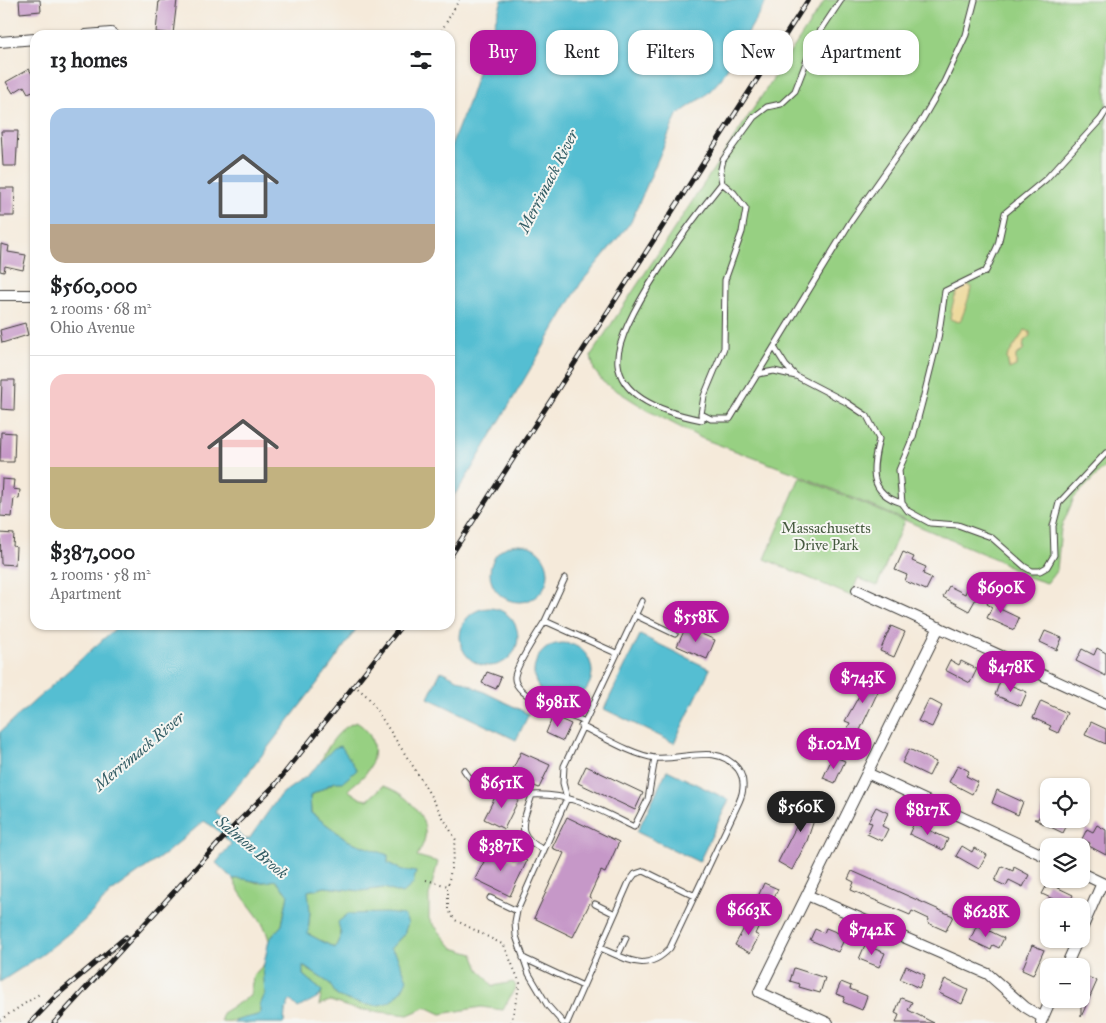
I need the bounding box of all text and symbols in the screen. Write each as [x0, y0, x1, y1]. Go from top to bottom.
chip: Buy [470, 30, 536, 75]
chip: Rent [546, 30, 618, 75]
chip: Filters [628, 30, 713, 75]
chip: New [723, 30, 793, 75]
chip: Apartment [803, 30, 919, 75]
icon: filters [407, 46, 435, 74]
text: 13 homes [50, 47, 127, 73]
water label: Merrimack River [513, 125, 583, 237]
icon: home [198, 141, 288, 231]
text: $560,000 [50, 273, 137, 299]
text: 2 rooms · 68 m² [50, 299, 151, 318]
text: Ohio Avenue [50, 318, 135, 337]
icon: home [198, 406, 288, 496]
park label: Massachusetts Drive Park [781, 519, 871, 554]
text: $387,000 [50, 539, 135, 565]
text: 2 rooms · 58 m² [50, 565, 151, 584]
pin: $690K [966, 572, 1036, 614]
text: $690K [977, 578, 1025, 597]
text: Apartment [50, 584, 122, 603]
pin: $558K [661, 600, 731, 643]
text: $558K [674, 607, 718, 626]
pin: $478K [976, 650, 1046, 693]
text: $478K [988, 657, 1034, 676]
pin: $743K [828, 662, 898, 704]
text: $743K [841, 668, 885, 687]
pin: $981K [523, 686, 593, 728]
text: $981K [536, 692, 580, 711]
water label: Merrimack River [88, 707, 189, 796]
pin: $1.02M [793, 728, 875, 770]
text: $1.02M [808, 734, 860, 753]
pin: $651K [467, 766, 537, 809]
text: $651K [481, 773, 523, 792]
map controls [1040, 778, 1090, 1008]
button: locate [1040, 778, 1090, 828]
pin: $560K [766, 790, 836, 833]
pin: $817K [893, 794, 963, 836]
text: $560K [778, 797, 824, 816]
text: $817K [906, 800, 950, 819]
water label: Salmon Brook [211, 811, 292, 883]
pin: $387K [466, 830, 536, 872]
text: $387K [479, 836, 523, 855]
button: layers [1040, 838, 1090, 888]
pin: $663K [714, 894, 784, 936]
pin: $628K [951, 896, 1021, 938]
button: + [1040, 898, 1090, 948]
text: $663K [727, 900, 771, 919]
text: $628K [963, 902, 1009, 921]
pin: $742K [837, 914, 907, 956]
text: $742K [849, 920, 895, 939]
button: − [1040, 958, 1090, 1008]

